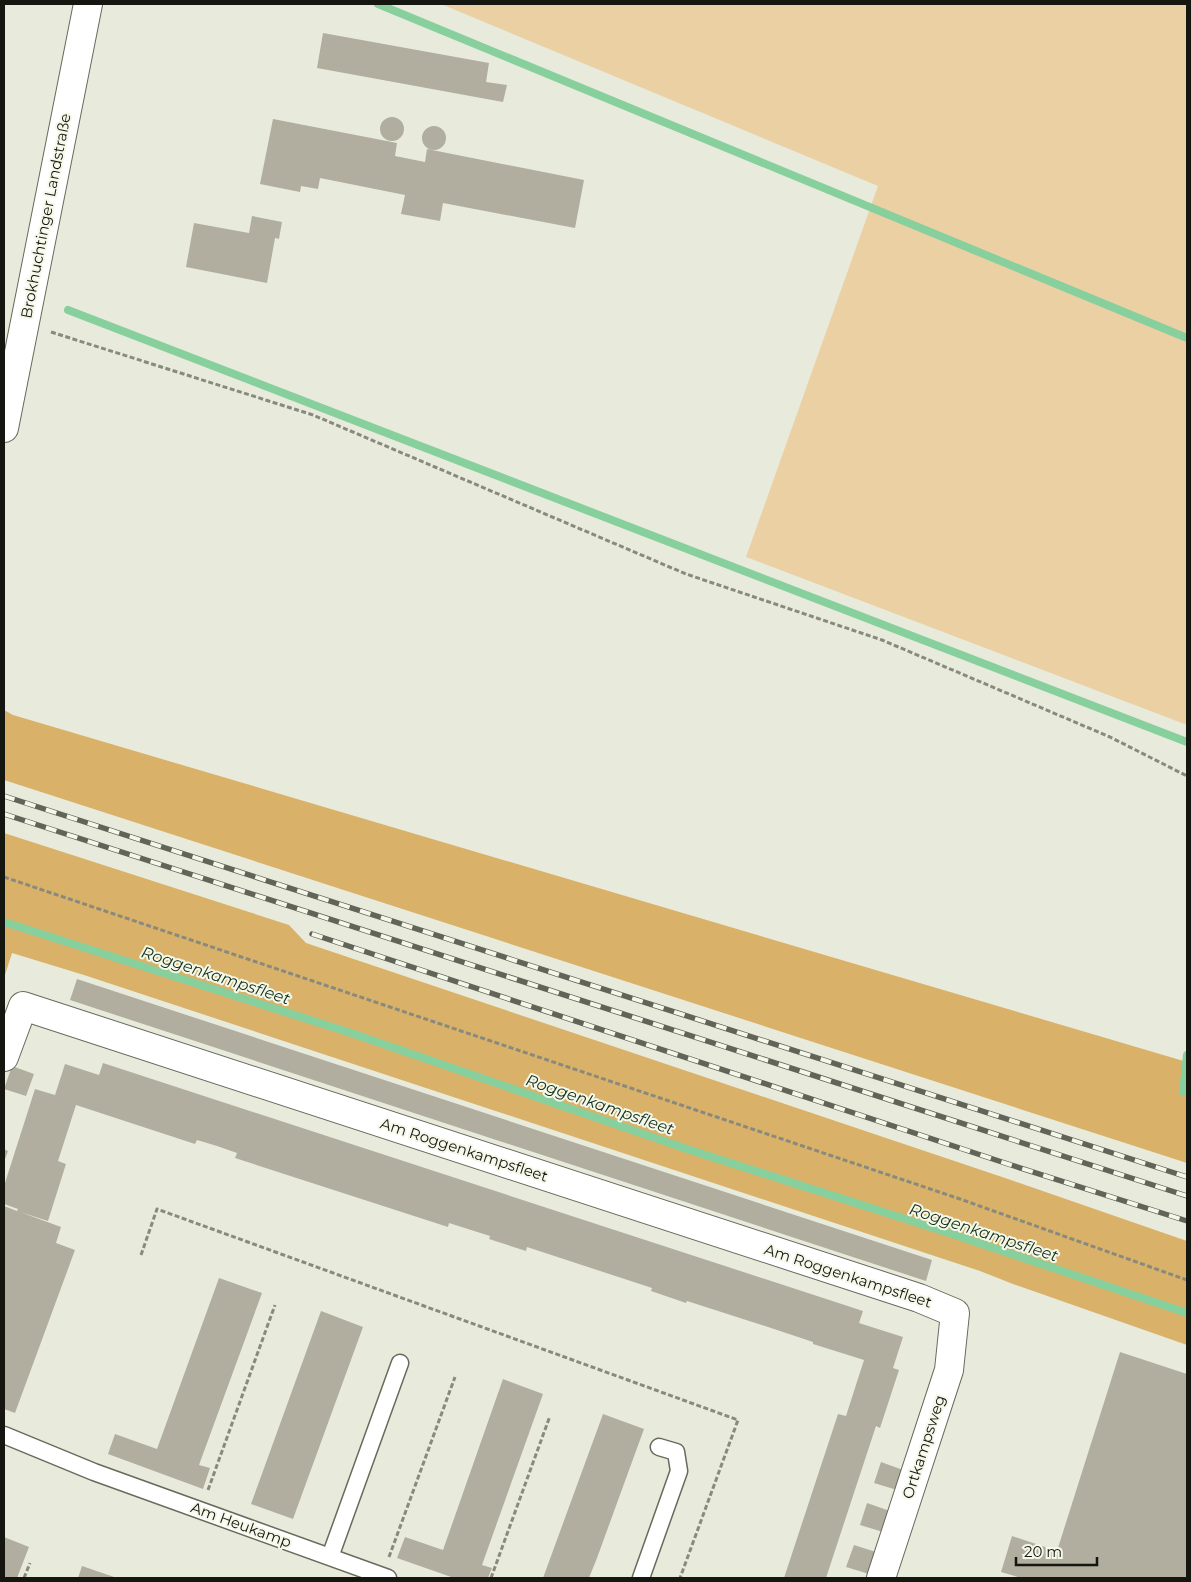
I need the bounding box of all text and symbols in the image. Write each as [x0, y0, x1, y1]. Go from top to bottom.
street label: Brokhuchtinger Landstraße [16, 112, 75, 320]
water label: Roggenkampsfleet [139, 942, 293, 1009]
water label: Roggenkampsfleet [523, 1070, 677, 1139]
street label: Am Roggenkampsfleet [378, 1113, 550, 1186]
water label: Roggenkampsfleet [907, 1199, 1061, 1266]
street label: Am Roggenkampsfleet [762, 1239, 934, 1312]
street label: Ortkampsweg [898, 1392, 949, 1501]
street label: Am Heukamp [188, 1498, 294, 1552]
scale bar [1016, 1534, 1097, 1566]
text: 20 m [1024, 1542, 1062, 1561]

